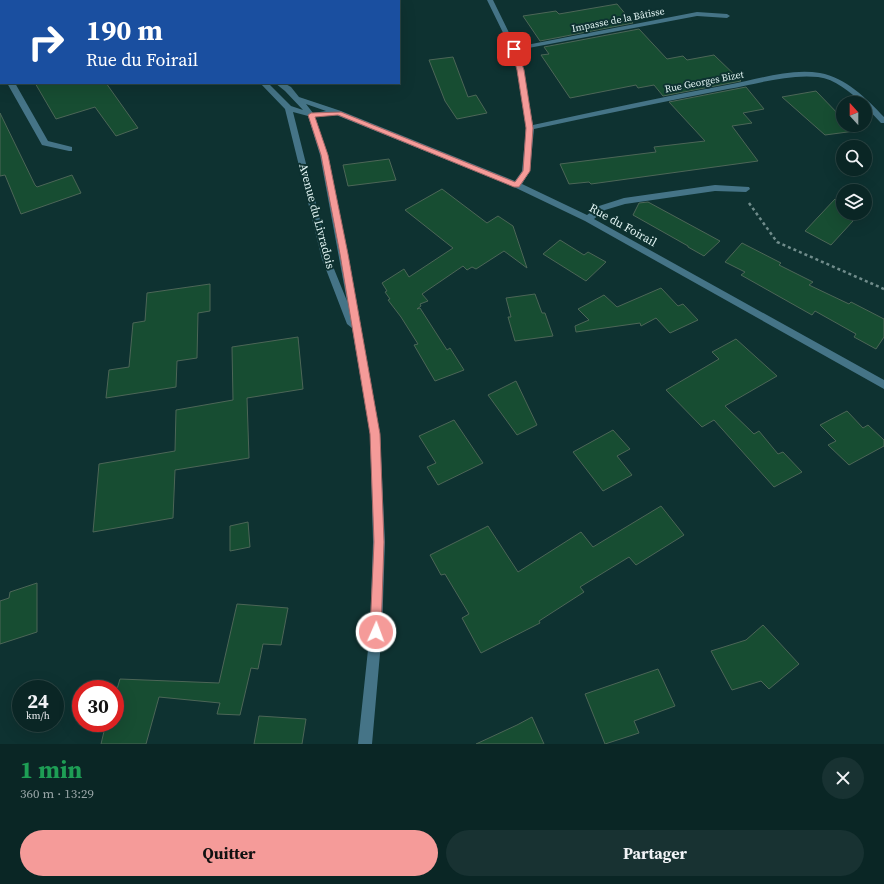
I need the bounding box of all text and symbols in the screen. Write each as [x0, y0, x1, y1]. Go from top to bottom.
street label: Impasse de la Bâtisse [571, 4, 666, 35]
text: 190 m [86, 11, 163, 49]
icon: right [20, 16, 72, 68]
pin [497, 32, 531, 66]
icon: arrive [503, 38, 525, 60]
text: Rue du Foirail [86, 47, 198, 72]
street label: Rue Georges Bizet [664, 67, 745, 96]
north arrow [836, 96, 872, 132]
map controls [836, 96, 872, 220]
button: search [836, 140, 872, 176]
street label: Avenue du Livradois [295, 162, 339, 270]
button: layers [836, 184, 872, 220]
street label: Rue du Foirail [586, 200, 660, 250]
position arrow [355, 611, 397, 653]
speed limit sign: 30 [72, 680, 124, 732]
text: 24 [27, 687, 49, 715]
text: km/h [26, 709, 50, 722]
text: 1 min [20, 753, 82, 786]
button: close [822, 757, 864, 799]
text: 360 m · 13:29 [20, 785, 94, 802]
button: Quitter [20, 830, 438, 876]
button: Partager [446, 830, 864, 876]

